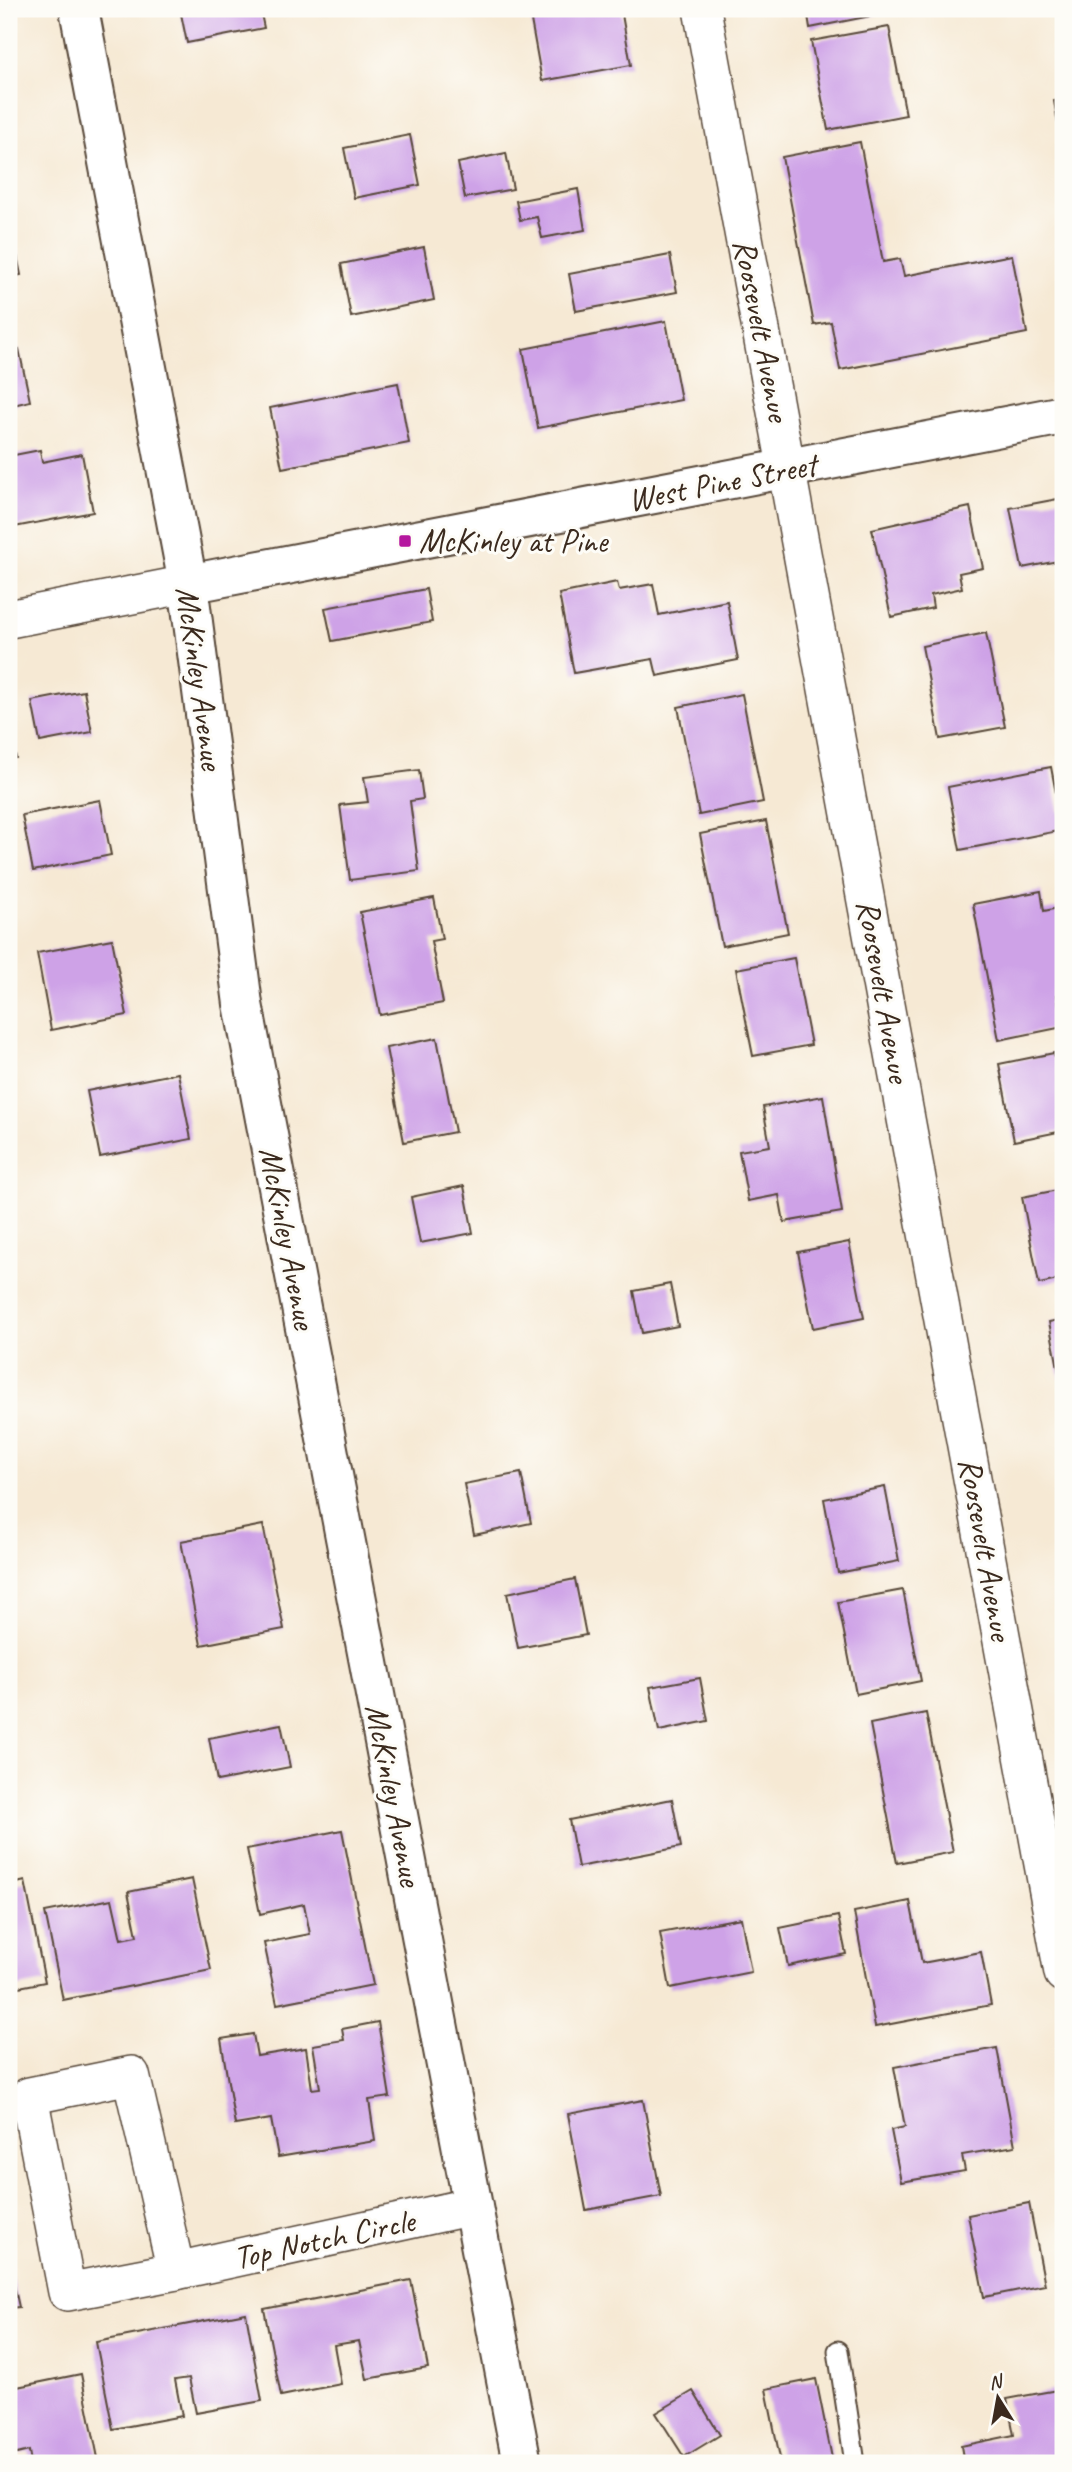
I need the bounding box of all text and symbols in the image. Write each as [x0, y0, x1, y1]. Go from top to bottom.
street label: Roosevelt Avenue [724, 235, 801, 427]
street label: West Pine Street [624, 442, 824, 521]
place label: McKinley at Pine [419, 520, 609, 562]
marker: McKinley at Pine [397, 533, 413, 549]
street label: McKinley Avenue [166, 584, 234, 774]
street label: Roosevelt Avenue [847, 896, 921, 1088]
street label: McKinley Avenue [250, 1144, 327, 1335]
street label: Roosevelt Avenue [949, 1454, 1023, 1646]
street label: McKinley Avenue [356, 1701, 433, 1892]
street label: Top Notch Circle [230, 2199, 420, 2279]
north arrow [964, 2364, 1034, 2434]
text: N [987, 2369, 1006, 2395]

